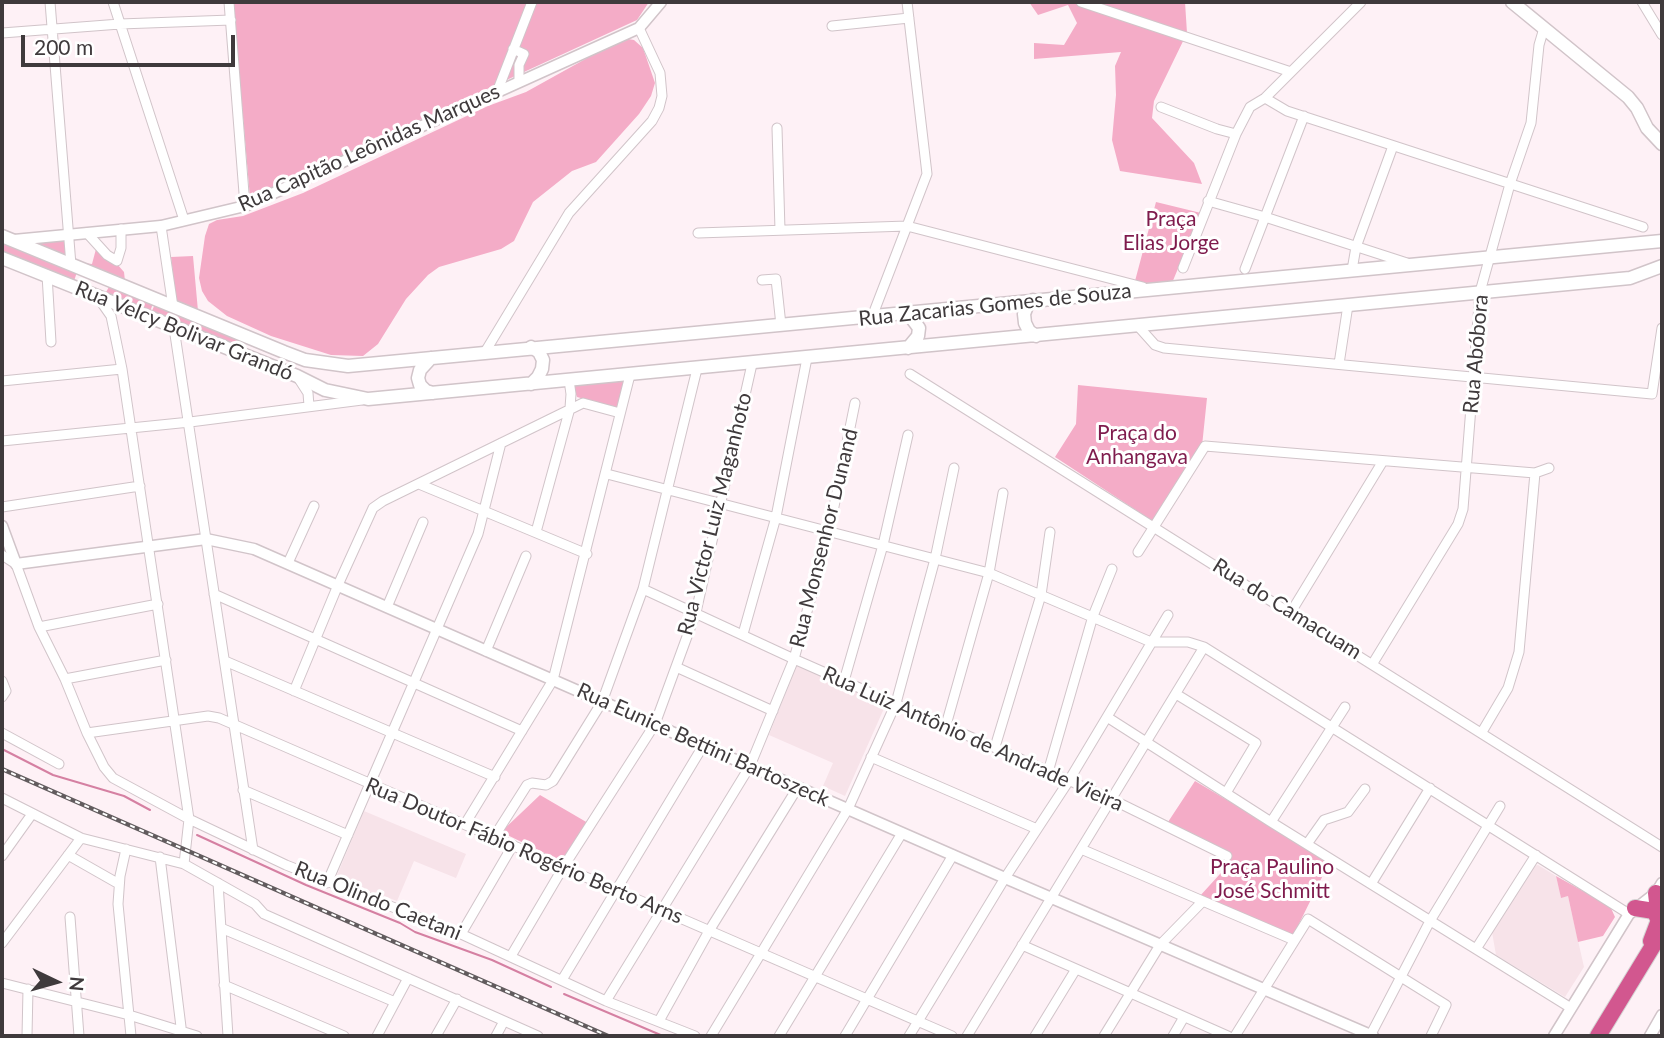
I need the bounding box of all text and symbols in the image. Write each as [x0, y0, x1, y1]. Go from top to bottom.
scale bar [24, 21, 238, 65]
text: 200 m [34, 34, 93, 59]
street label: Rua Capitão Leônidas Marques [234, 79, 504, 217]
park label: Praça Elias Jorge [1123, 206, 1219, 256]
street label: Rua Velcy Bolivar Grandó [71, 276, 297, 386]
street label: Rua Zacarias Gomes de Souza [857, 278, 1133, 332]
street label: Rua Abóbora [1458, 293, 1494, 415]
street label: Rua Victor Luiz Maganhoto [673, 390, 757, 638]
park label: Praça do Anhangava [1086, 420, 1188, 470]
street label: Rua Monsenhor Dunand [785, 426, 863, 650]
street label: Rua do Camacuam [1208, 553, 1366, 665]
street label: Rua Luiz Antônio de Andrade Vieira [819, 661, 1127, 817]
street label: Rua Eunice Bettini Bartoszeck [573, 678, 833, 812]
street label: Rua Doutor Fábio Rogério Berto Arns [361, 772, 687, 930]
park label: Praça Paulino José Schmitt [1210, 854, 1334, 904]
street label: Rua Olindo Caetani [291, 856, 465, 946]
north arrow [21, 947, 91, 1017]
text: N [65, 976, 90, 992]

